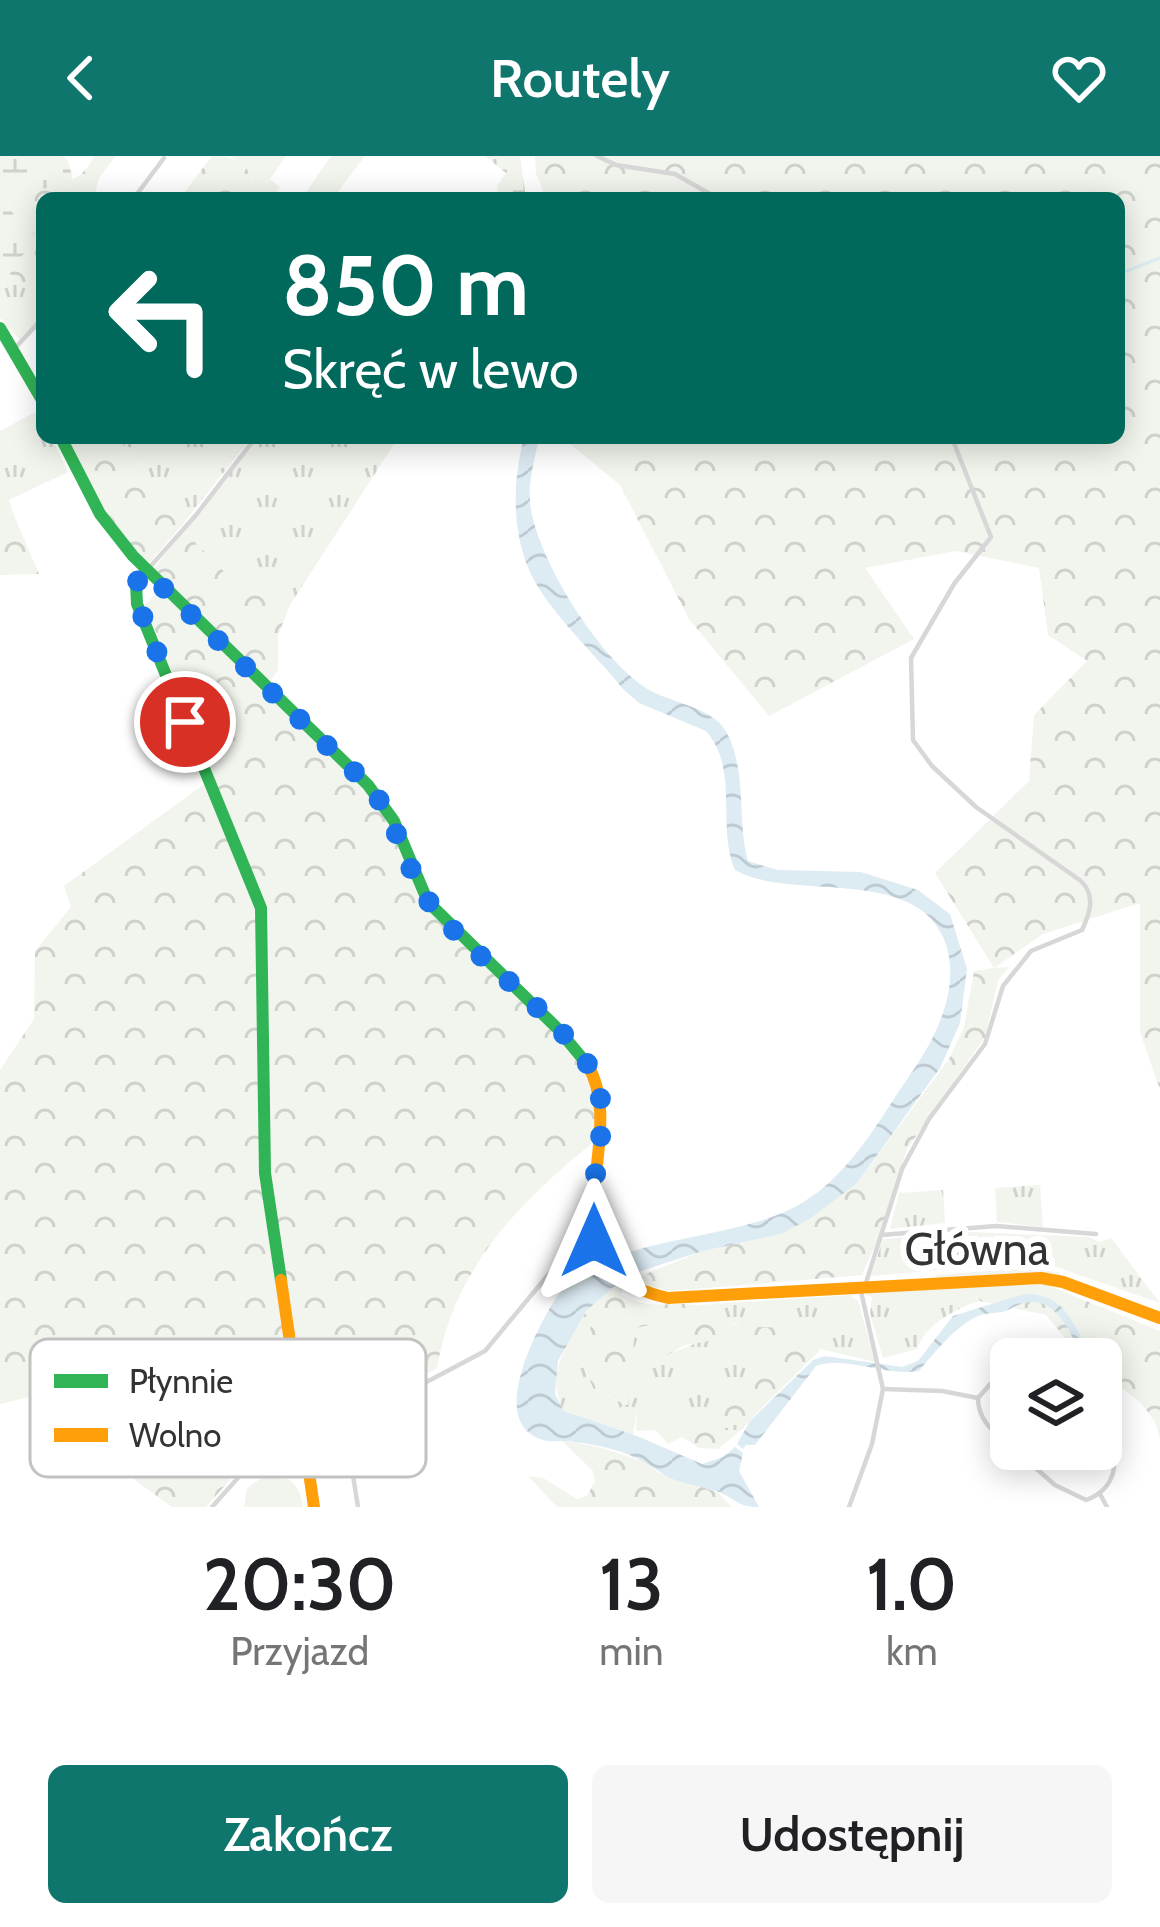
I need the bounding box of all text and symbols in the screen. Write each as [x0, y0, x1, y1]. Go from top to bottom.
icon: back [48, 45, 114, 111]
text: Routely [490, 45, 670, 111]
icon: heart [1046, 45, 1112, 111]
text: 850 m [282, 234, 529, 336]
icon: left [84, 240, 240, 396]
text: Skręć w lewo [282, 336, 579, 402]
pin [134, 671, 236, 773]
icon: arrive [152, 689, 218, 755]
position arrow [531, 1178, 657, 1304]
street label: Główna [905, 1222, 1050, 1276]
map controls [990, 1338, 1122, 1470]
button: layers [990, 1338, 1122, 1470]
legend [30, 1339, 426, 1477]
text: Płynnie [129, 1361, 233, 1401]
text: Wolno [129, 1415, 221, 1455]
text: 20:30 [203, 1541, 396, 1628]
text: 13 [599, 1541, 664, 1628]
text: 1.0 [866, 1541, 957, 1628]
text: Przyjazd [230, 1627, 369, 1675]
text: min [599, 1627, 664, 1675]
text: km [886, 1627, 938, 1675]
button: Zakończ [48, 1765, 568, 1903]
button: Udostępnij [592, 1765, 1112, 1903]

